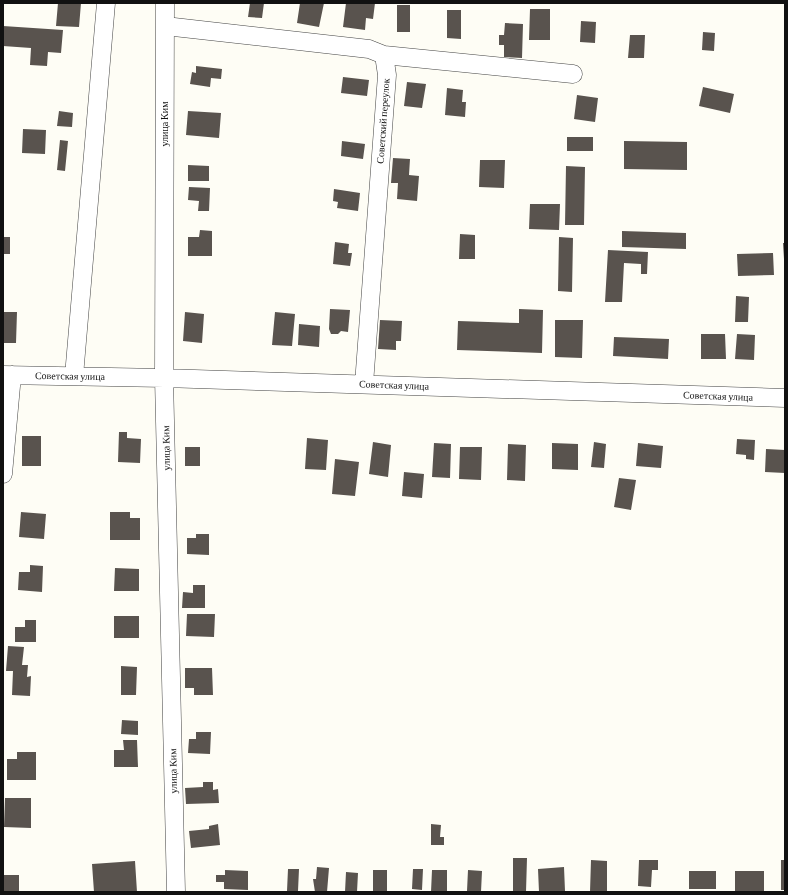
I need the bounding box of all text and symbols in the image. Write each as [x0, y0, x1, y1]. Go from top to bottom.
street label: Советский переулок [375, 78, 391, 164]
street label: улица Ким [159, 101, 170, 146]
street label: Советская улица [35, 370, 106, 382]
street label: Советская улица [359, 378, 430, 392]
street label: Советская улица [683, 389, 754, 403]
street label: улица Ким [160, 425, 172, 471]
street label: улица Ким [167, 748, 179, 794]

